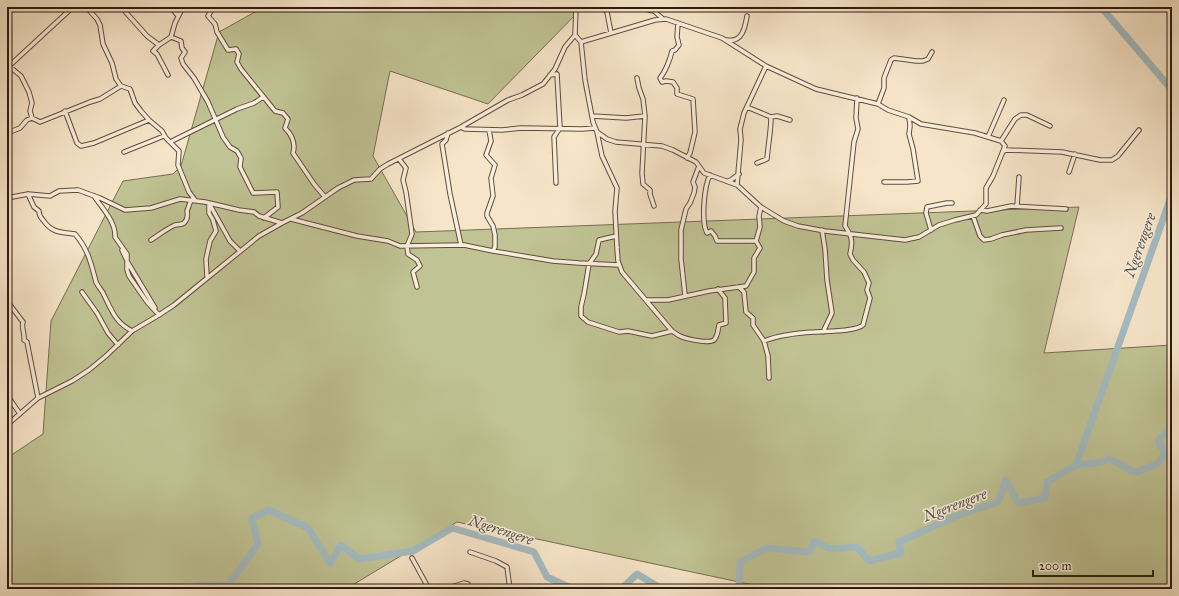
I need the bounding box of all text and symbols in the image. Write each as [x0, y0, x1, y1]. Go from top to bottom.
water label: Ngerengere [1120, 210, 1160, 280]
water label: Ngerengere [920, 484, 990, 526]
water label: Ngerengere [465, 511, 536, 549]
scale bar [1033, 552, 1153, 578]
text: 200 m [1039, 559, 1072, 573]

